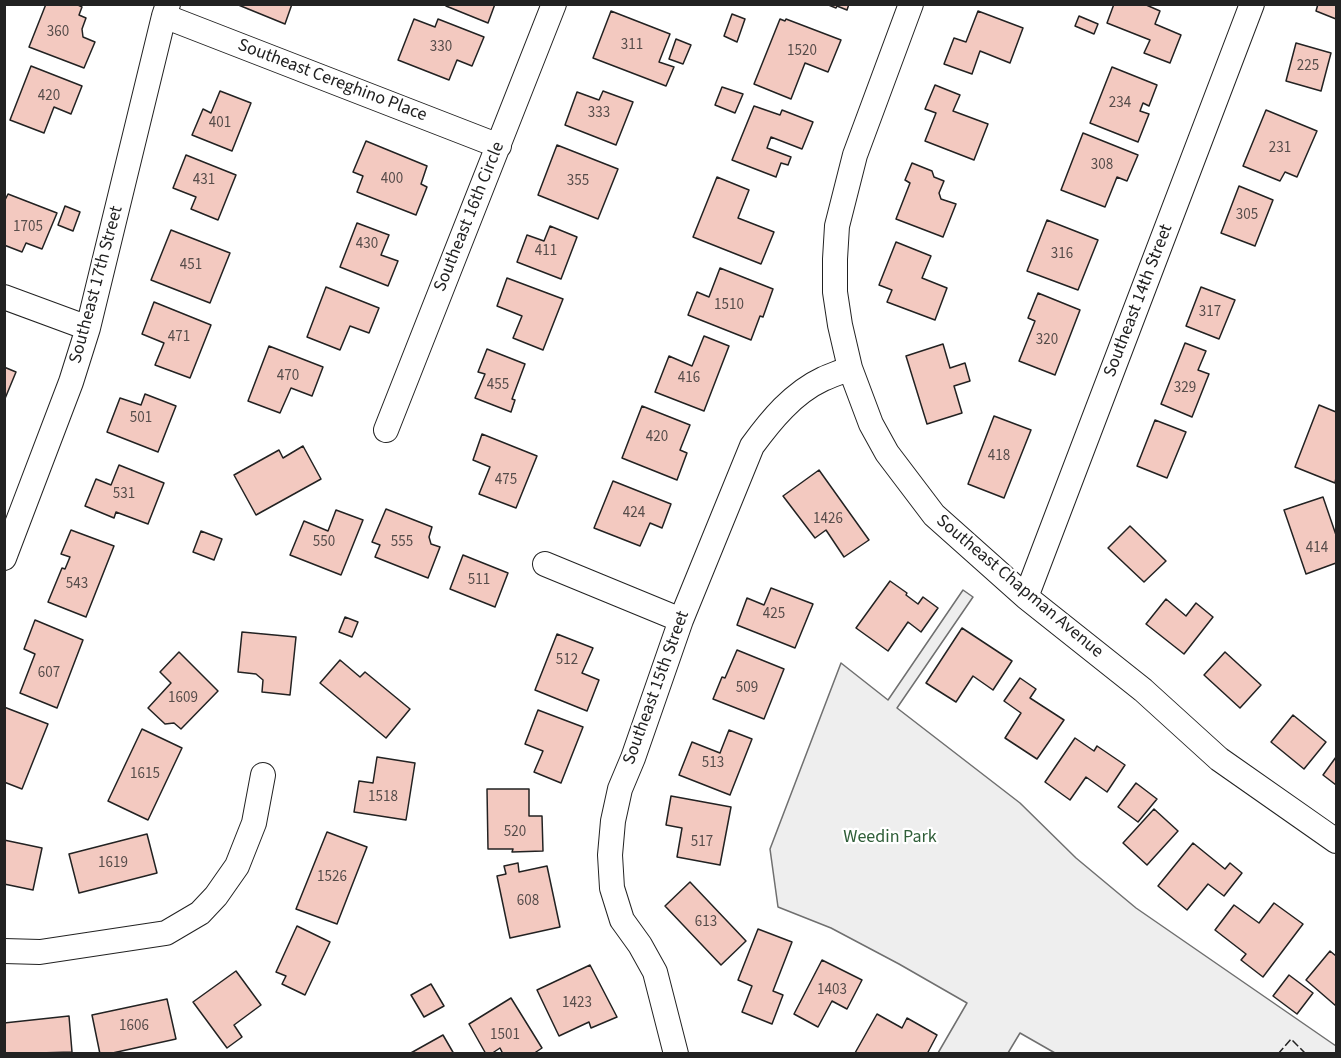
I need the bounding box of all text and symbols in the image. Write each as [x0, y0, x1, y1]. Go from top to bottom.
house number: 360 [47, 24, 69, 42]
street label: Southeast Cereghino Place [234, 35, 430, 127]
house number: 311 [621, 37, 643, 55]
house number: 330 [430, 39, 452, 57]
house number: 1520 [787, 43, 817, 61]
house number: 225 [1297, 58, 1319, 76]
house number: 420 [38, 88, 60, 106]
house number: 234 [1109, 95, 1131, 113]
house number: 333 [588, 105, 610, 123]
house number: 401 [209, 115, 231, 133]
street label: Southeast 16th Circle [430, 139, 510, 295]
house number: 231 [1269, 140, 1291, 158]
house number: 308 [1091, 157, 1113, 175]
house number: 400 [381, 171, 403, 189]
house number: 431 [193, 172, 215, 190]
house number: 355 [567, 173, 589, 191]
street label: Southeast 17th Street [66, 204, 128, 366]
house number: 305 [1236, 207, 1258, 225]
house number: 1705 [13, 219, 43, 237]
street label: Southeast 14th Street [1100, 221, 1178, 381]
house number: 430 [356, 236, 378, 254]
house number: 411 [535, 243, 557, 261]
house number: 316 [1051, 246, 1073, 264]
house number: 451 [180, 257, 202, 275]
house number: 1510 [714, 297, 744, 315]
house number: 317 [1199, 304, 1221, 322]
house number: 471 [168, 329, 190, 347]
house number: 320 [1036, 332, 1058, 350]
house number: 470 [277, 368, 299, 386]
house number: 416 [678, 370, 700, 388]
house number: 455 [487, 377, 509, 395]
house number: 329 [1174, 380, 1196, 398]
house number: 501 [130, 410, 152, 428]
house number: 420 [646, 429, 668, 447]
house number: 418 [988, 448, 1010, 466]
house number: 475 [495, 472, 517, 490]
house number: 531 [113, 486, 135, 504]
house number: 424 [623, 505, 645, 523]
house number: 1426 [813, 511, 843, 529]
street label: Southeast Chapman Avenue [931, 511, 1107, 663]
house number: 550 [313, 534, 335, 552]
house number: 555 [391, 534, 413, 552]
house number: 414 [1306, 540, 1328, 558]
house number: 511 [468, 572, 490, 590]
house number: 543 [66, 576, 88, 594]
house number: 425 [763, 606, 785, 624]
street label: Southeast 15th Street [619, 608, 695, 768]
house number: 512 [556, 652, 578, 670]
house number: 607 [38, 665, 60, 683]
house number: 509 [736, 680, 758, 698]
house number: 1609 [168, 690, 198, 708]
house number: 513 [702, 755, 724, 773]
house number: 1615 [130, 766, 160, 784]
house number: 1518 [368, 789, 398, 807]
house number: 520 [504, 824, 526, 842]
park label: Weedin Park [843, 827, 937, 849]
house number: 517 [691, 834, 713, 852]
house number: 1619 [98, 855, 128, 873]
house number: 1526 [317, 869, 347, 887]
house number: 608 [517, 893, 539, 911]
house number: 613 [695, 914, 717, 932]
house number: 1403 [817, 982, 847, 1000]
house number: 1423 [562, 995, 592, 1013]
house number: 1606 [119, 1018, 149, 1036]
house number: 1501 [490, 1027, 520, 1045]

